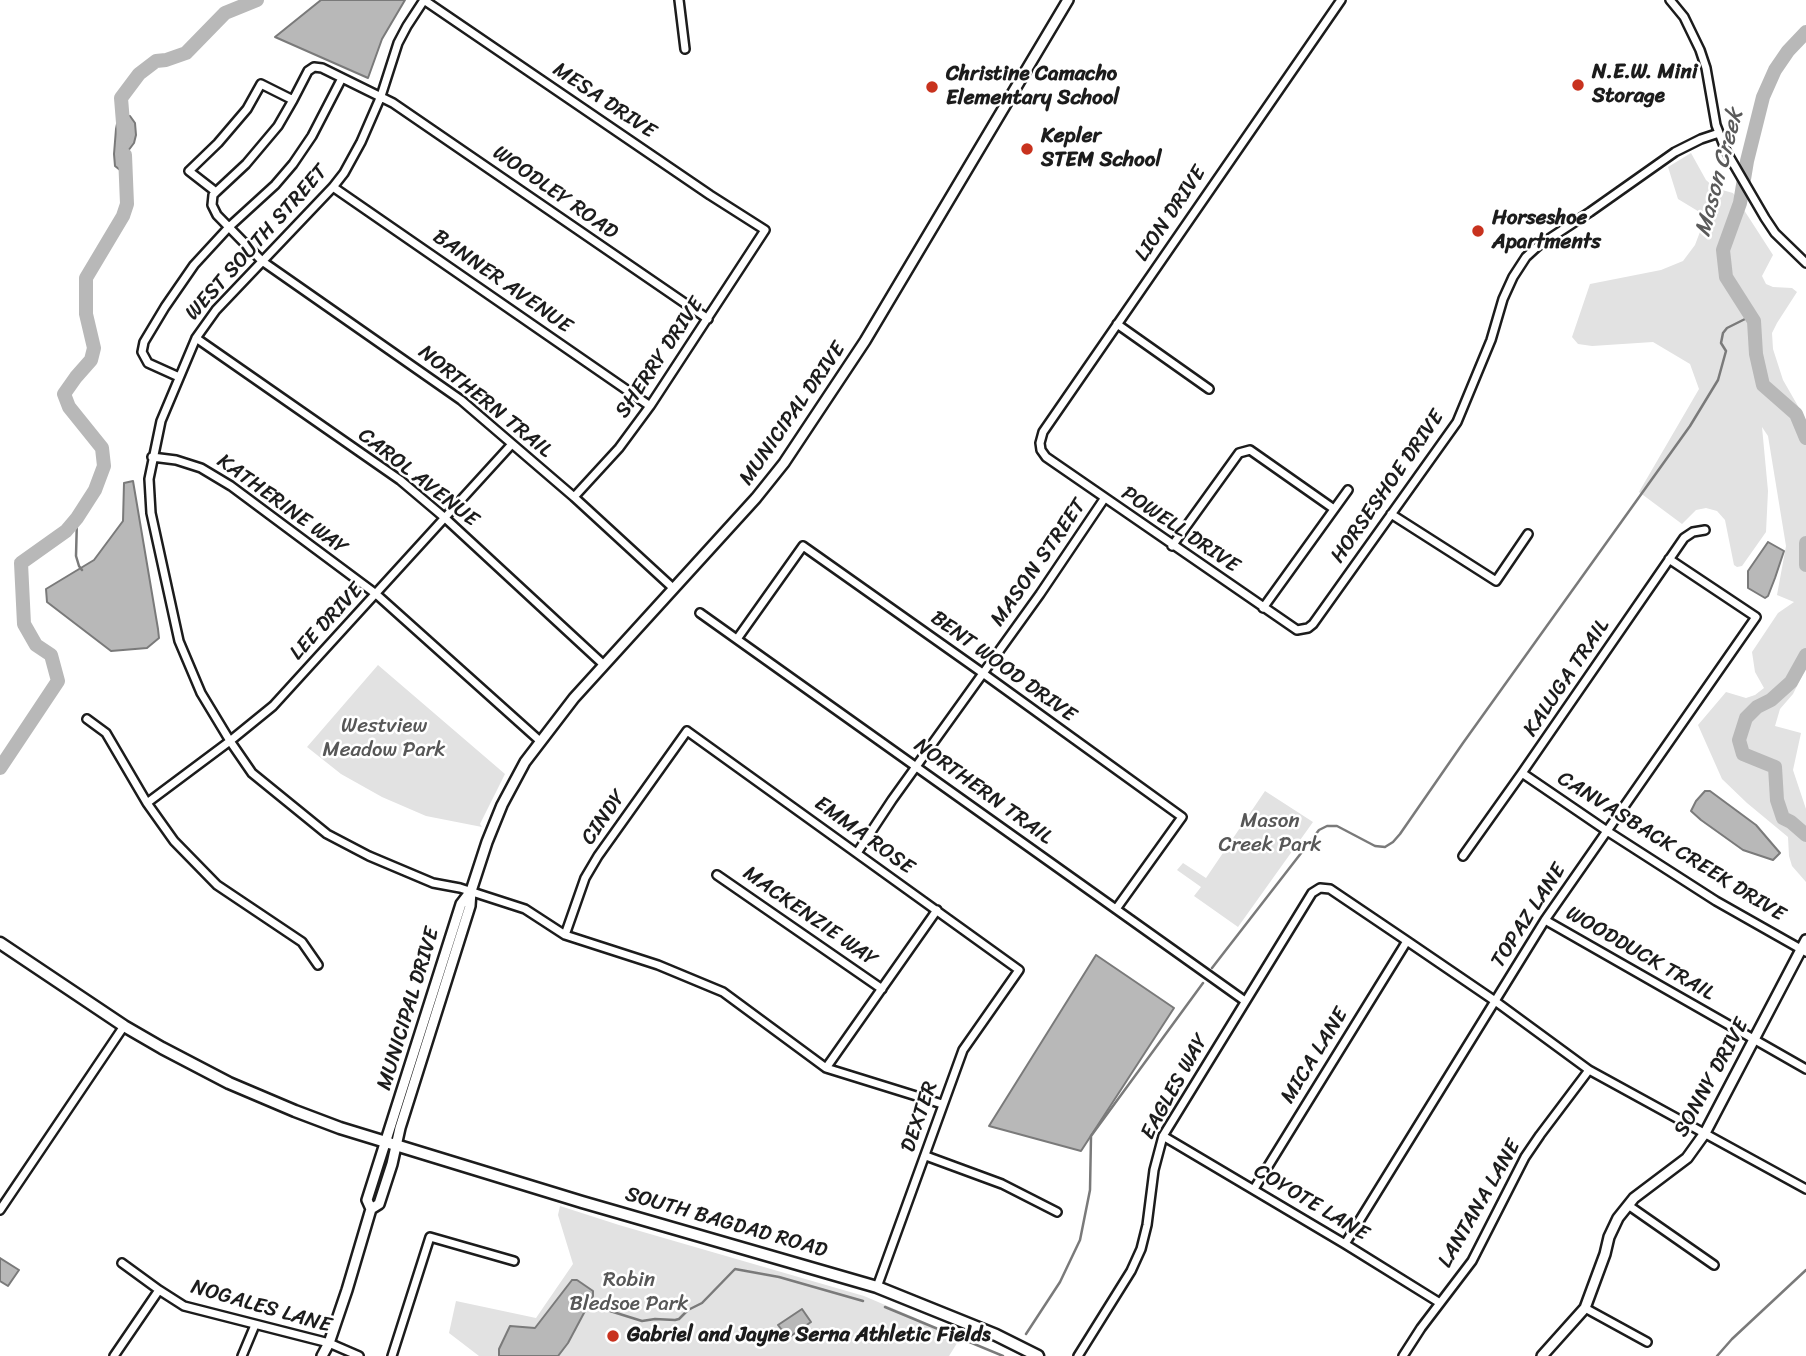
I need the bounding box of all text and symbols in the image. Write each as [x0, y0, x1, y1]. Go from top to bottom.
street label: MESA DRIVE [548, 57, 660, 145]
place label: N.E.W. Mini Storage [1592, 60, 1698, 110]
place label: Christine Camacho Elementary School [946, 62, 1119, 112]
marker: N.E.W. Mini Storage [1570, 77, 1586, 93]
marker: Christine Camacho Elementary School [924, 79, 940, 95]
water label: Mason Creek [1690, 106, 1750, 240]
place label: Kepler STEM School [1041, 124, 1161, 174]
street label: WOODLEY ROAD [488, 141, 622, 245]
marker: Kepler STEM School [1019, 141, 1035, 157]
street label: WEST SOUTH STREET [180, 160, 334, 326]
street label: LION DRIVE [1130, 162, 1212, 266]
place label: Horseshoe Apartments [1492, 206, 1601, 256]
marker: Horseshoe Apartments [1470, 223, 1486, 239]
street label: BANNER AVENUE [428, 225, 576, 339]
street label: SHERRY DRIVE [610, 293, 710, 423]
street label: MUNICIPAL DRIVE [734, 338, 852, 490]
street label: NORTHERN TRAIL [413, 340, 557, 464]
street label: HORSESHOE DRIVE [1326, 406, 1450, 568]
street label: CAROL AVENUE [353, 423, 483, 533]
street label: KATHERINE WAY [212, 449, 352, 561]
street label: POWELL DRIVE [1116, 481, 1244, 579]
street label: MASON STREET [986, 494, 1092, 632]
street label: LEE DRIVE [285, 578, 369, 666]
street label: BENT WOOD DRIVE [925, 606, 1081, 728]
street label: KALUGA TRAIL [1518, 614, 1616, 742]
park label: Westview Meadow Park [323, 714, 445, 764]
street label: NORTHERN TRAIL [909, 733, 1057, 851]
street label: CANVASBACK CREEK DRIVE [1552, 766, 1790, 928]
street label: CINDY [576, 786, 632, 850]
street label: EMMA ROSE [809, 791, 919, 881]
park label: Mason Creek Park [1219, 809, 1321, 859]
street label: TOPAZ LANE [1486, 859, 1572, 973]
street label: MACKENZIE WAY [738, 861, 882, 973]
street label: WOODDUCK TRAIL [1561, 901, 1719, 1007]
street label: MUNICIPAL DRIVE [372, 925, 446, 1093]
street label: MICA LANE [1276, 1004, 1354, 1108]
street label: SONNY DRIVE [1669, 1015, 1755, 1141]
street label: EAGLES WAY [1136, 1030, 1214, 1144]
street label: DEXTER [896, 1078, 944, 1156]
street label: LANTANA LANE [1433, 1136, 1527, 1272]
street label: COYOTE LANE [1249, 1159, 1373, 1247]
street label: SOUTH BAGDAD ROAD [622, 1182, 830, 1264]
park label: Robin Bledsoe Park [569, 1268, 689, 1318]
street label: NOGALES LANE [188, 1275, 334, 1339]
place label: Gabriel and Jayne Serna Athletic Fields [627, 1323, 991, 1349]
marker: Gabriel and Jayne Serna Athletic Fields [605, 1328, 621, 1344]

